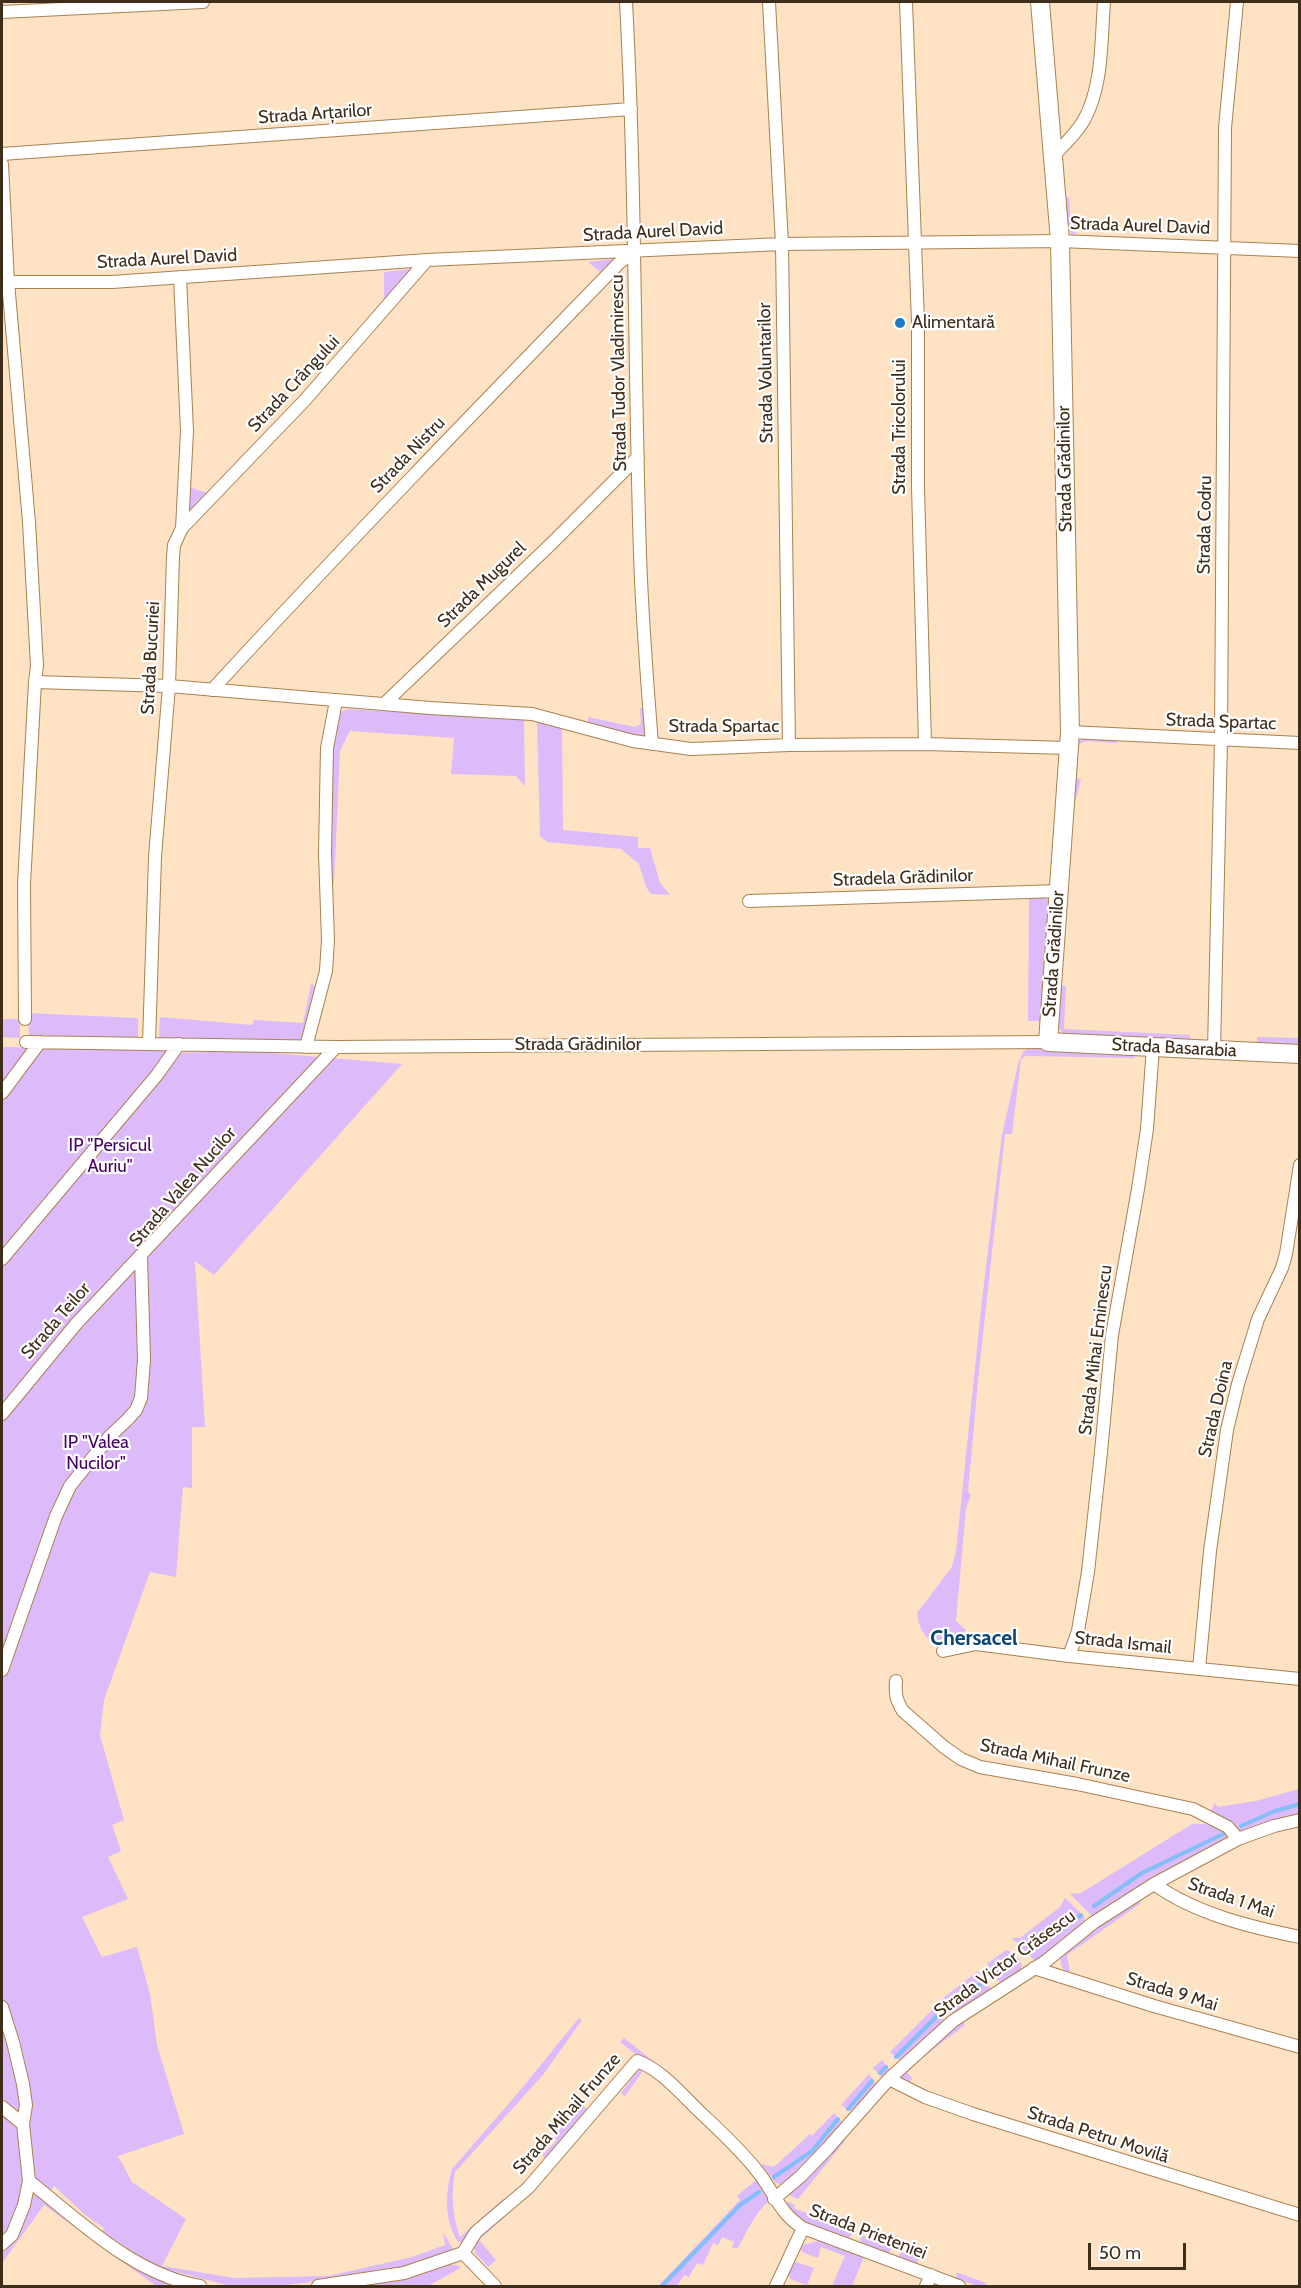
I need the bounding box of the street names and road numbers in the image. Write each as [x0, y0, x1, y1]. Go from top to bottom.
street label: Strada Arțarilor [257, 99, 373, 129]
street label: Strada Aurel David [1069, 213, 1211, 239]
street label: Strada Aurel David [582, 218, 724, 246]
street label: Strada Aurel David [96, 245, 238, 273]
street label: Strada Tudor Vladimirescu [606, 274, 632, 472]
street label: Strada Voluntarilor [754, 303, 778, 443]
street label: Strada Crângului [244, 331, 344, 437]
street label: Strada Tricolorului [889, 359, 911, 495]
street label: Strada Grădinilor [1053, 405, 1077, 533]
street label: Strada Nistru [366, 412, 450, 498]
street label: Strada Codru [1193, 475, 1217, 575]
street label: Strada Mugurel [433, 538, 531, 632]
street label: Strada Bucuriei [137, 601, 165, 715]
street label: Strada Spartac [1165, 709, 1277, 735]
street label: Strada Spartac [669, 716, 779, 738]
street label: Stradela Grădinilor [833, 865, 973, 891]
street label: Strada Grădinilor [1039, 890, 1069, 1018]
street label: Strada Grădinilor [515, 1034, 641, 1056]
street label: Strada Basarabia [1111, 1034, 1237, 1062]
street label: Strada Valea Nucilor [125, 1123, 241, 1251]
street label: Strada Mihai Eminescu [1075, 1264, 1117, 1436]
street label: Strada Teilor [17, 1278, 95, 1364]
street label: Strada Doina [1194, 1359, 1238, 1459]
street label: Strada Ismail [1073, 1627, 1173, 1659]
street label: Strada Mihail Frunze [978, 1735, 1132, 1787]
street label: Strada 1 Mai [1185, 1873, 1277, 1923]
street label: Strada Victor Crăsescu [930, 1905, 1080, 2023]
street label: Strada 9 Mai [1124, 1968, 1220, 2016]
street label: Strada Mihail Frunze [509, 2049, 625, 2179]
street label: Strada Petru Movilă [1025, 2102, 1171, 2168]
street label: Strada Prieteniei [806, 2200, 930, 2264]

